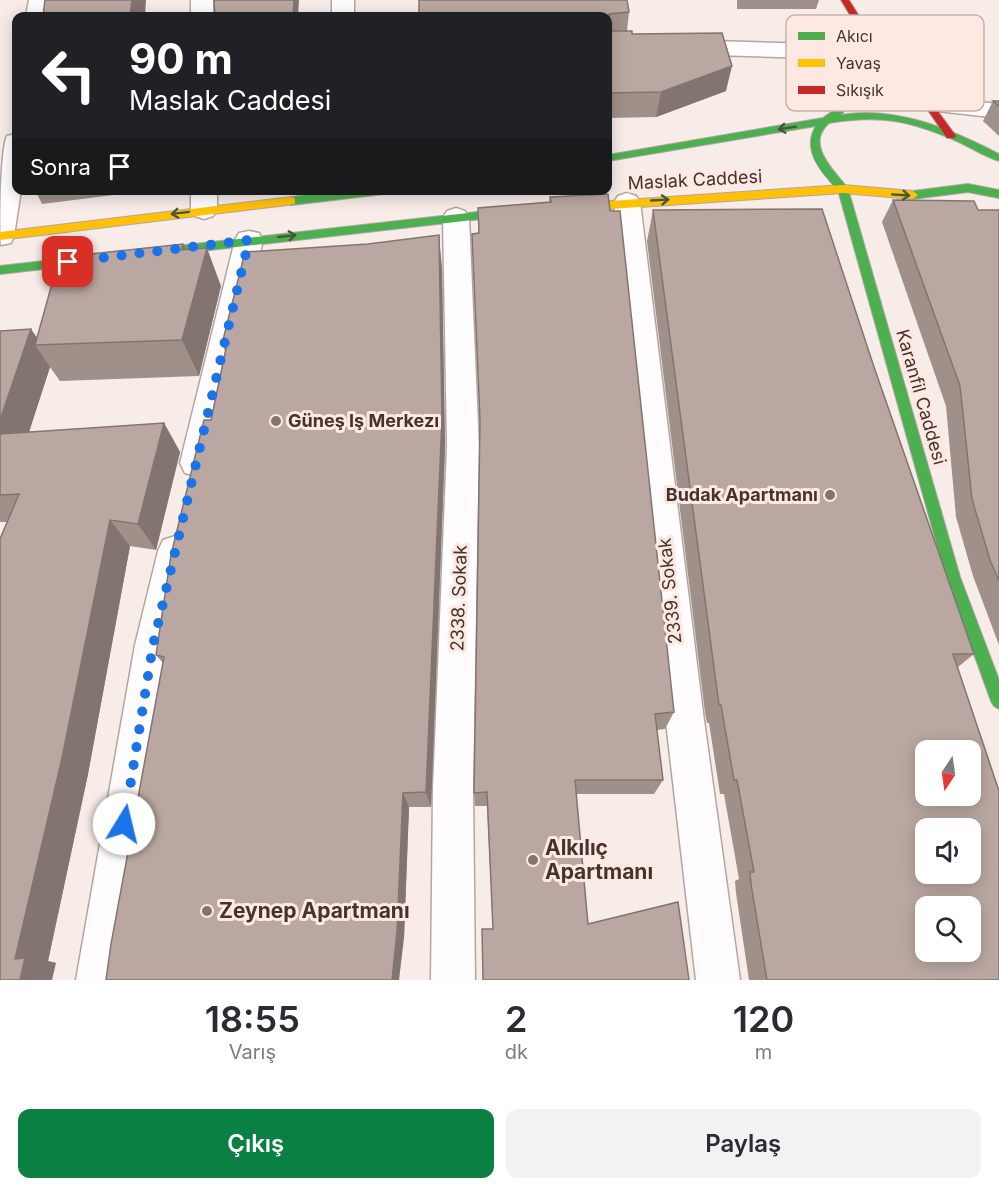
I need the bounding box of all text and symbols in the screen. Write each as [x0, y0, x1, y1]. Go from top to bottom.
legend [786, 15, 984, 111]
text: Akıcı [836, 26, 873, 46]
text: 90 m [129, 33, 233, 84]
icon: left [30, 36, 108, 114]
text: Yavaş [836, 53, 881, 73]
text: Sıkışık [836, 80, 884, 100]
text: Maslak Caddesi [129, 84, 331, 117]
one-way arrow [778, 123, 798, 134]
icon: arrive [103, 150, 136, 183]
text: Sonra [30, 154, 91, 180]
street label: Maslak Caddesi [627, 165, 763, 194]
one-way arrow [890, 190, 910, 201]
one-way arrow [650, 194, 670, 205]
one-way arrow [171, 208, 190, 219]
one-way arrow [277, 230, 297, 241]
pin [42, 236, 93, 287]
icon: arrive [51, 245, 84, 278]
street label: Karanfil Caddesi [892, 327, 951, 467]
place label: Güneş Iş Merkezı [288, 410, 439, 431]
marker: Güneş Iş Merkezı [269, 414, 283, 428]
place label: Budak Apartmanı [666, 484, 818, 505]
marker: Budak Apartmanı [823, 488, 837, 502]
street label: 2339. Sokak [653, 537, 686, 645]
street label: 2338. Sokak [446, 544, 471, 652]
north arrow [915, 740, 981, 806]
map controls [915, 740, 981, 962]
position arrow [92, 792, 156, 856]
button: sound [915, 818, 981, 884]
place label: Alkılıç Apartmanı [545, 835, 653, 884]
marker: Alkılıç Apartmanı [526, 853, 540, 867]
button: search [915, 896, 981, 962]
place label: Zeynep Apartmanı [219, 898, 410, 923]
marker: Zeynep Apartmanı [200, 904, 214, 918]
text: 18:55 [205, 997, 300, 1041]
text: 2 [505, 997, 528, 1041]
text: 120 [733, 997, 794, 1041]
text: Varış [229, 1040, 276, 1064]
text: dk [505, 1040, 528, 1064]
text: m [755, 1040, 772, 1064]
button: Çıkış [18, 1109, 494, 1178]
button: Paylaş [506, 1109, 981, 1178]

